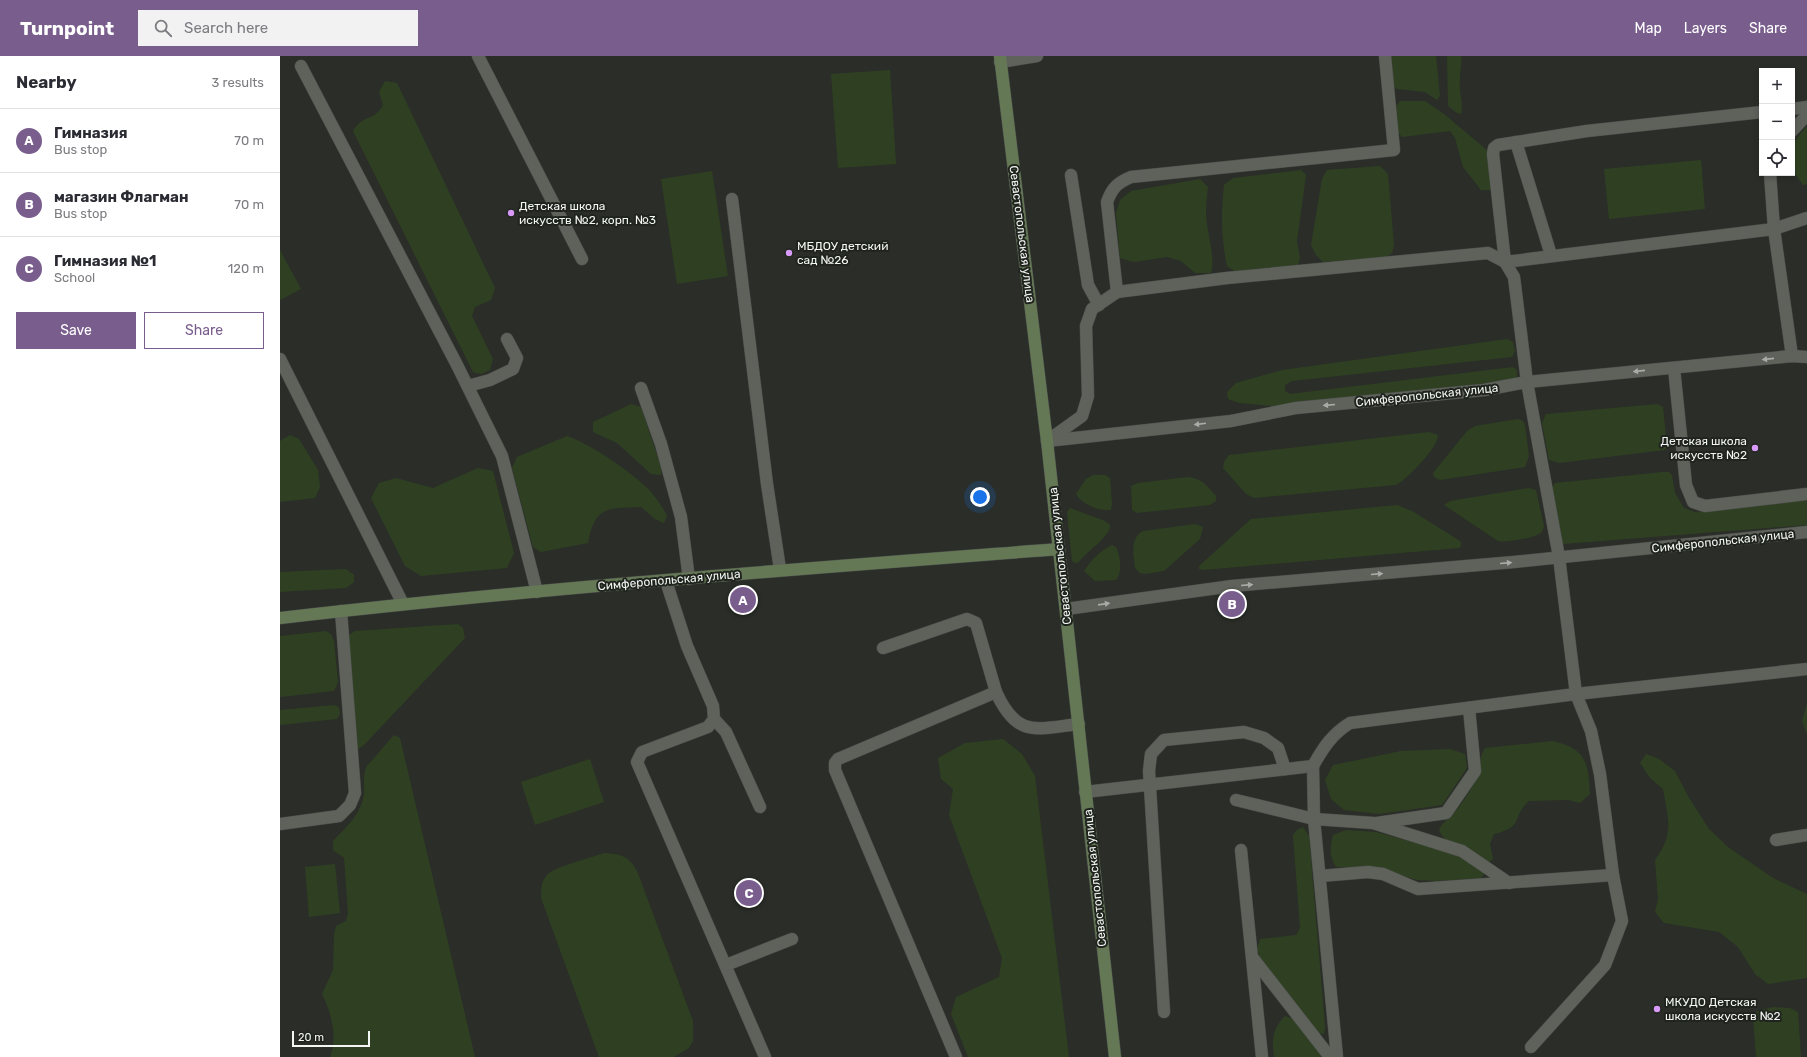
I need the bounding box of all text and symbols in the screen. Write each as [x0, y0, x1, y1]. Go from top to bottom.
search box [138, 10, 418, 46]
text: Turnpoint [20, 17, 114, 40]
icon: search [152, 17, 174, 39]
text: Search here [184, 19, 268, 37]
text: Map [1635, 20, 1662, 37]
text: Layers [1684, 20, 1727, 37]
text: Share [1749, 20, 1787, 37]
map controls [1759, 68, 1795, 176]
button: + [1759, 68, 1795, 104]
text: Nearby [16, 72, 77, 92]
text: 3 results [212, 75, 264, 90]
button: − [1759, 104, 1795, 140]
text: Гимназия [54, 124, 128, 142]
text: A [24, 133, 34, 148]
text: 70 m [234, 133, 264, 148]
button: locate [1759, 140, 1795, 176]
text: Bus stop [54, 142, 107, 157]
street label: Севастопольская улица [1007, 165, 1037, 303]
text: магазин Флагман [54, 188, 188, 206]
text: B [24, 197, 34, 212]
text: 70 m [234, 197, 264, 212]
place label: Детская школа искусств №2, корп. №3 [519, 199, 656, 227]
text: Bus stop [54, 206, 107, 221]
marker: Детская школа искусств №2, корп. №3 [506, 208, 516, 218]
place label: МБДОУ детский сад №26 [797, 239, 888, 267]
marker: МБДОУ детский сад №26 [784, 248, 794, 258]
text: Гимназия №1 [54, 252, 157, 270]
text: C [24, 261, 34, 276]
text: 120 m [228, 261, 264, 276]
text: School [54, 270, 95, 285]
button: Save [16, 312, 136, 349]
button: Share [144, 312, 264, 349]
one-way arrow [1762, 355, 1774, 362]
one-way arrow [1633, 368, 1645, 375]
street label: Симферопольская улица [1355, 381, 1499, 409]
one-way arrow [1323, 402, 1335, 408]
one-way arrow [1194, 421, 1206, 428]
place label: Детская школа искусств №2 [1661, 434, 1747, 462]
marker: Детская школа искусств №2 [1750, 443, 1760, 453]
your location [970, 487, 990, 507]
street label: Севастопольская улица [1046, 487, 1074, 625]
street label: Симферопольская улица [1651, 527, 1795, 555]
one-way arrow [1500, 560, 1512, 566]
street label: Симферопольская улица [597, 567, 741, 593]
one-way arrow [1371, 571, 1383, 578]
one-way arrow [1241, 582, 1253, 589]
pin: A [730, 585, 756, 615]
pin: B [1219, 589, 1245, 619]
one-way arrow [1098, 601, 1110, 607]
street label: Севастопольская улица [1081, 809, 1109, 947]
pin: C [736, 878, 762, 908]
place label: МКУДО Детская школа искусств №2 [1665, 995, 1781, 1023]
marker: МКУДО Детская школа искусств №2 [1652, 1004, 1662, 1014]
scale bar [292, 1029, 370, 1048]
text: 20 m [298, 1031, 324, 1044]

